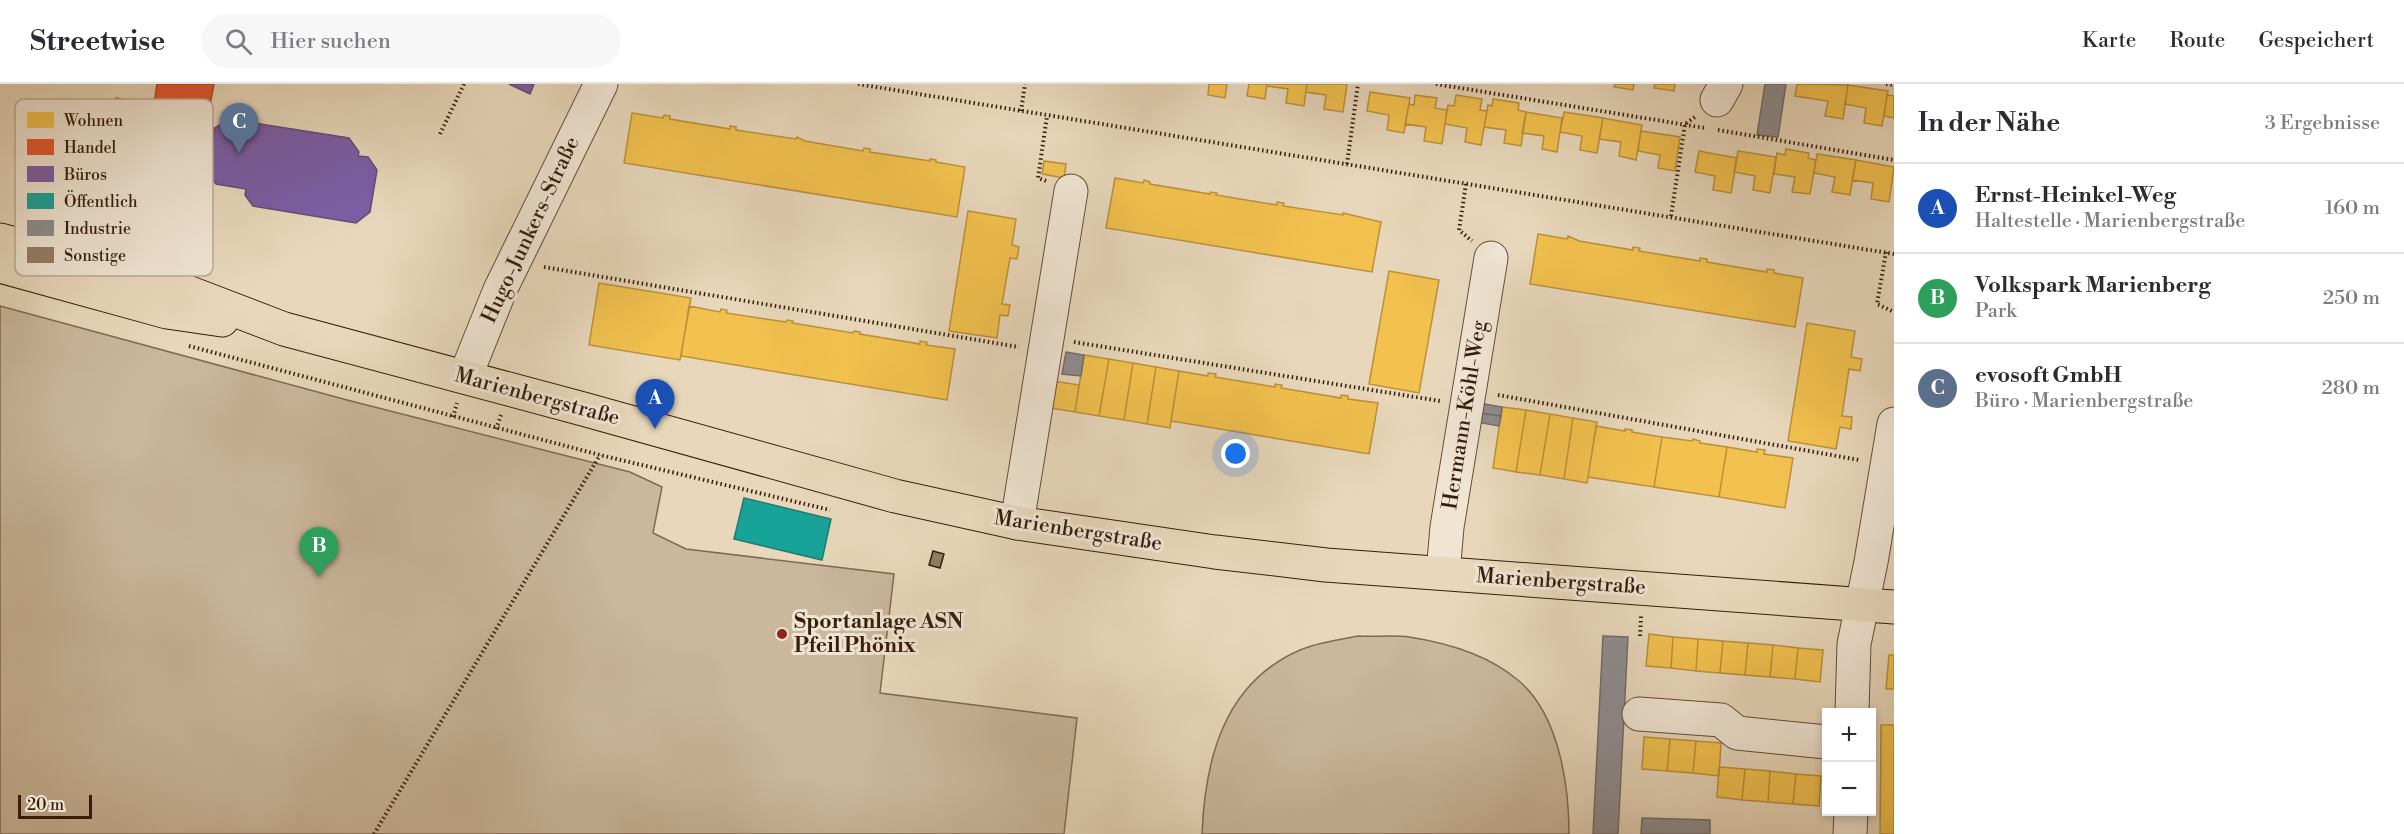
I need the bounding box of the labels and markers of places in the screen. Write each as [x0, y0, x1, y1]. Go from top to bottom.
pin: C [220, 104, 258, 153]
pin: A [636, 380, 674, 429]
pin: B [300, 528, 338, 577]
place label: Sportanlage ASN Pfeil Phönix [794, 609, 964, 659]
marker: Sportanlage ASN Pfeil Phönix [775, 627, 789, 641]

